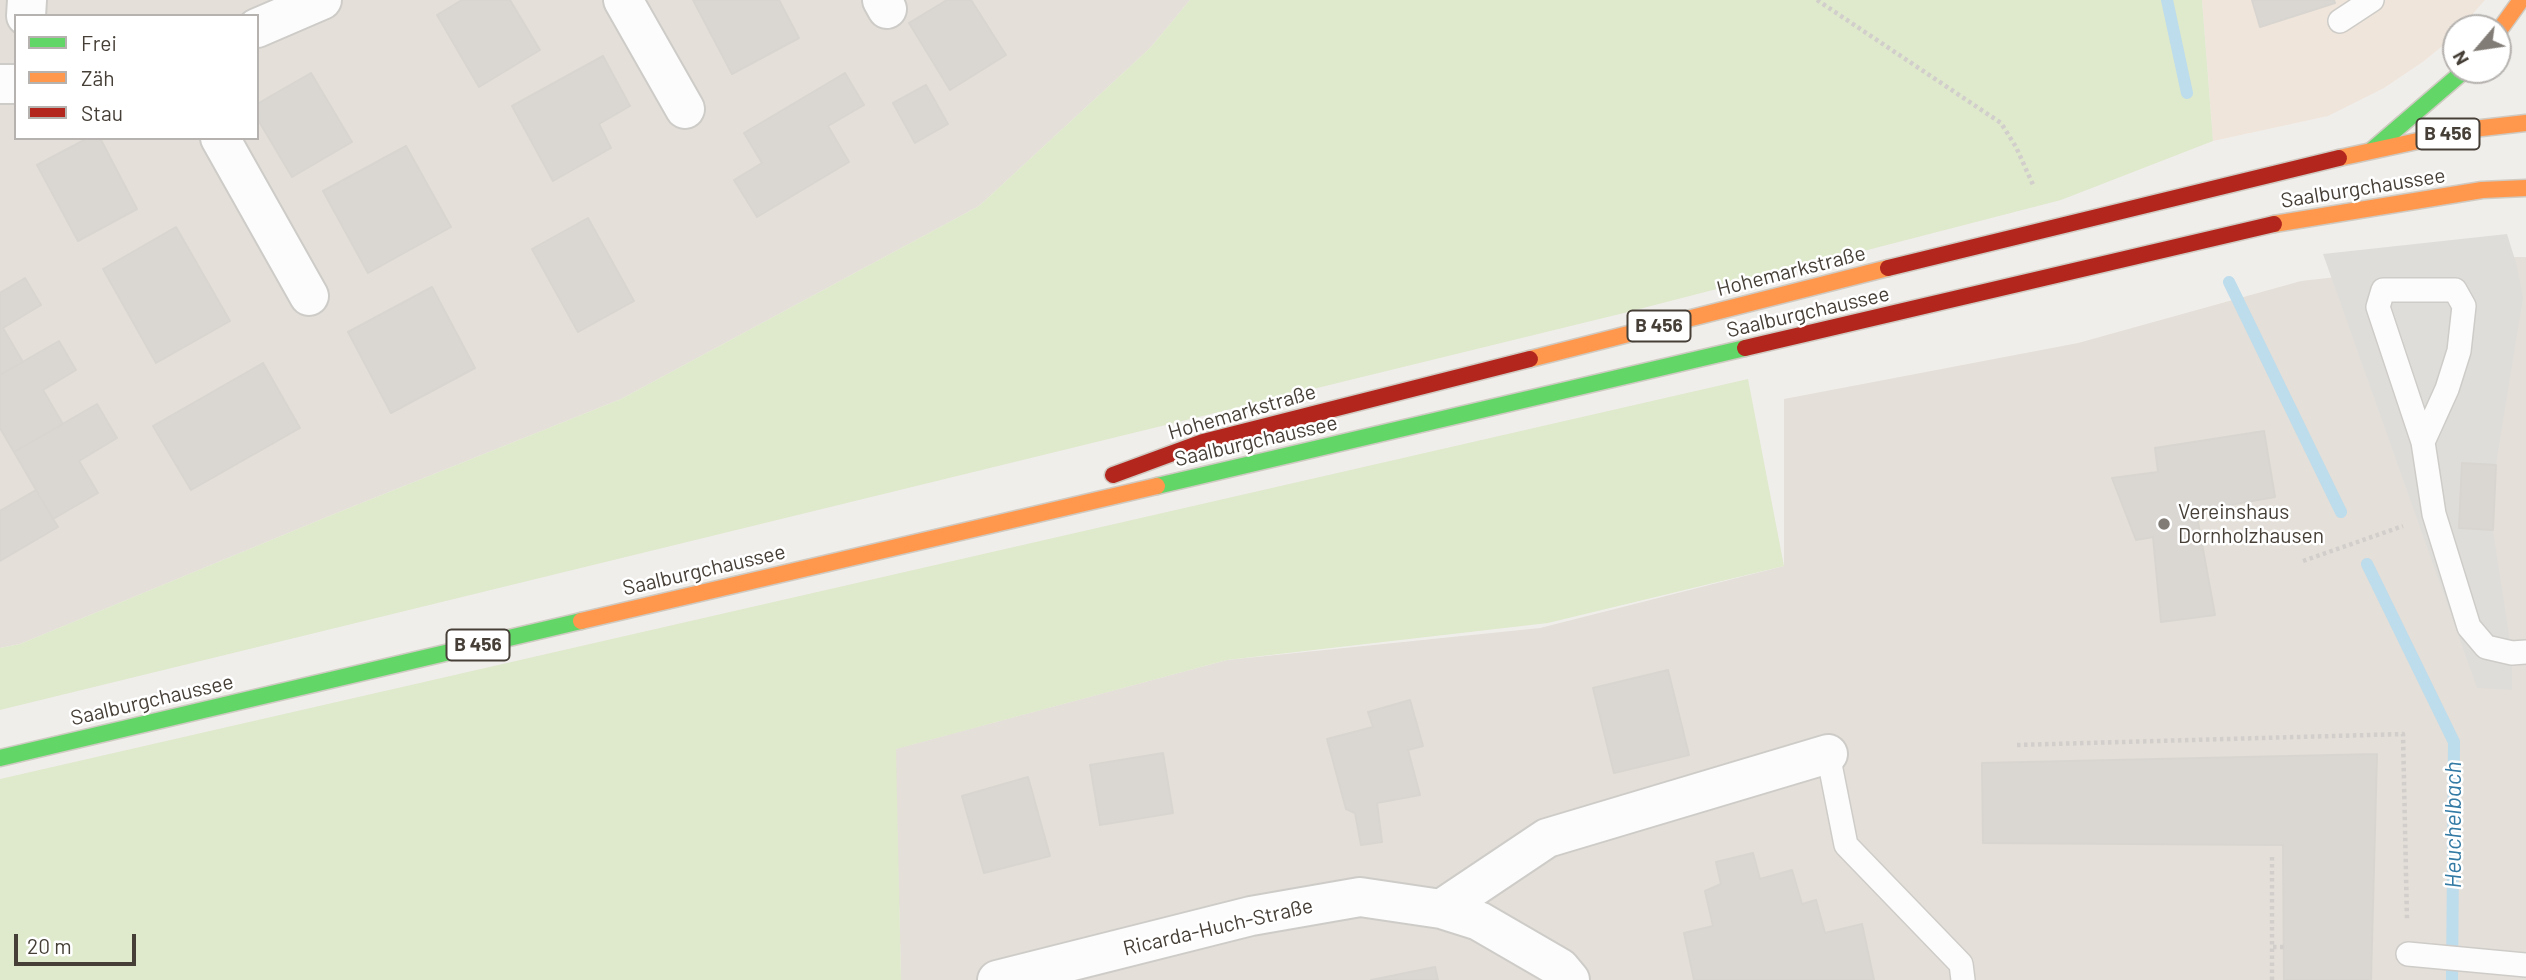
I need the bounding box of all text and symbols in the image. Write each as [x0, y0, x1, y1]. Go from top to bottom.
legend [14, 14, 259, 140]
north arrow [2442, 14, 2512, 84]
text: Frei [81, 30, 117, 55]
text: N [2447, 47, 2473, 70]
text: Zäh [81, 65, 115, 90]
text: Stau [81, 100, 123, 125]
road number: B 456 [2416, 118, 2480, 150]
street label: Saalburgchaussee [2279, 163, 2447, 213]
street label: Hohemarkstraße [1714, 240, 1868, 302]
street label: Saalburgchaussee [1724, 281, 1892, 343]
road number: B 456 [1628, 310, 1690, 342]
street label: Hohemarkstraße [1165, 379, 1319, 445]
street label: Saalburgchaussee [1172, 410, 1340, 472]
place label: Vereinshaus Dornholzhausen [2178, 499, 2324, 549]
marker: Vereinshaus Dornholzhausen [2156, 516, 2172, 532]
street label: Saalburgchaussee [620, 539, 788, 601]
road number: B 456 [447, 630, 510, 660]
street label: Saalburgchaussee [68, 669, 236, 731]
water label: Heuchelbach [2439, 762, 2467, 888]
street label: Ricarda-Huch-Straße [1120, 893, 1316, 961]
scale bar [18, 920, 140, 964]
text: 20 m [27, 933, 72, 958]

